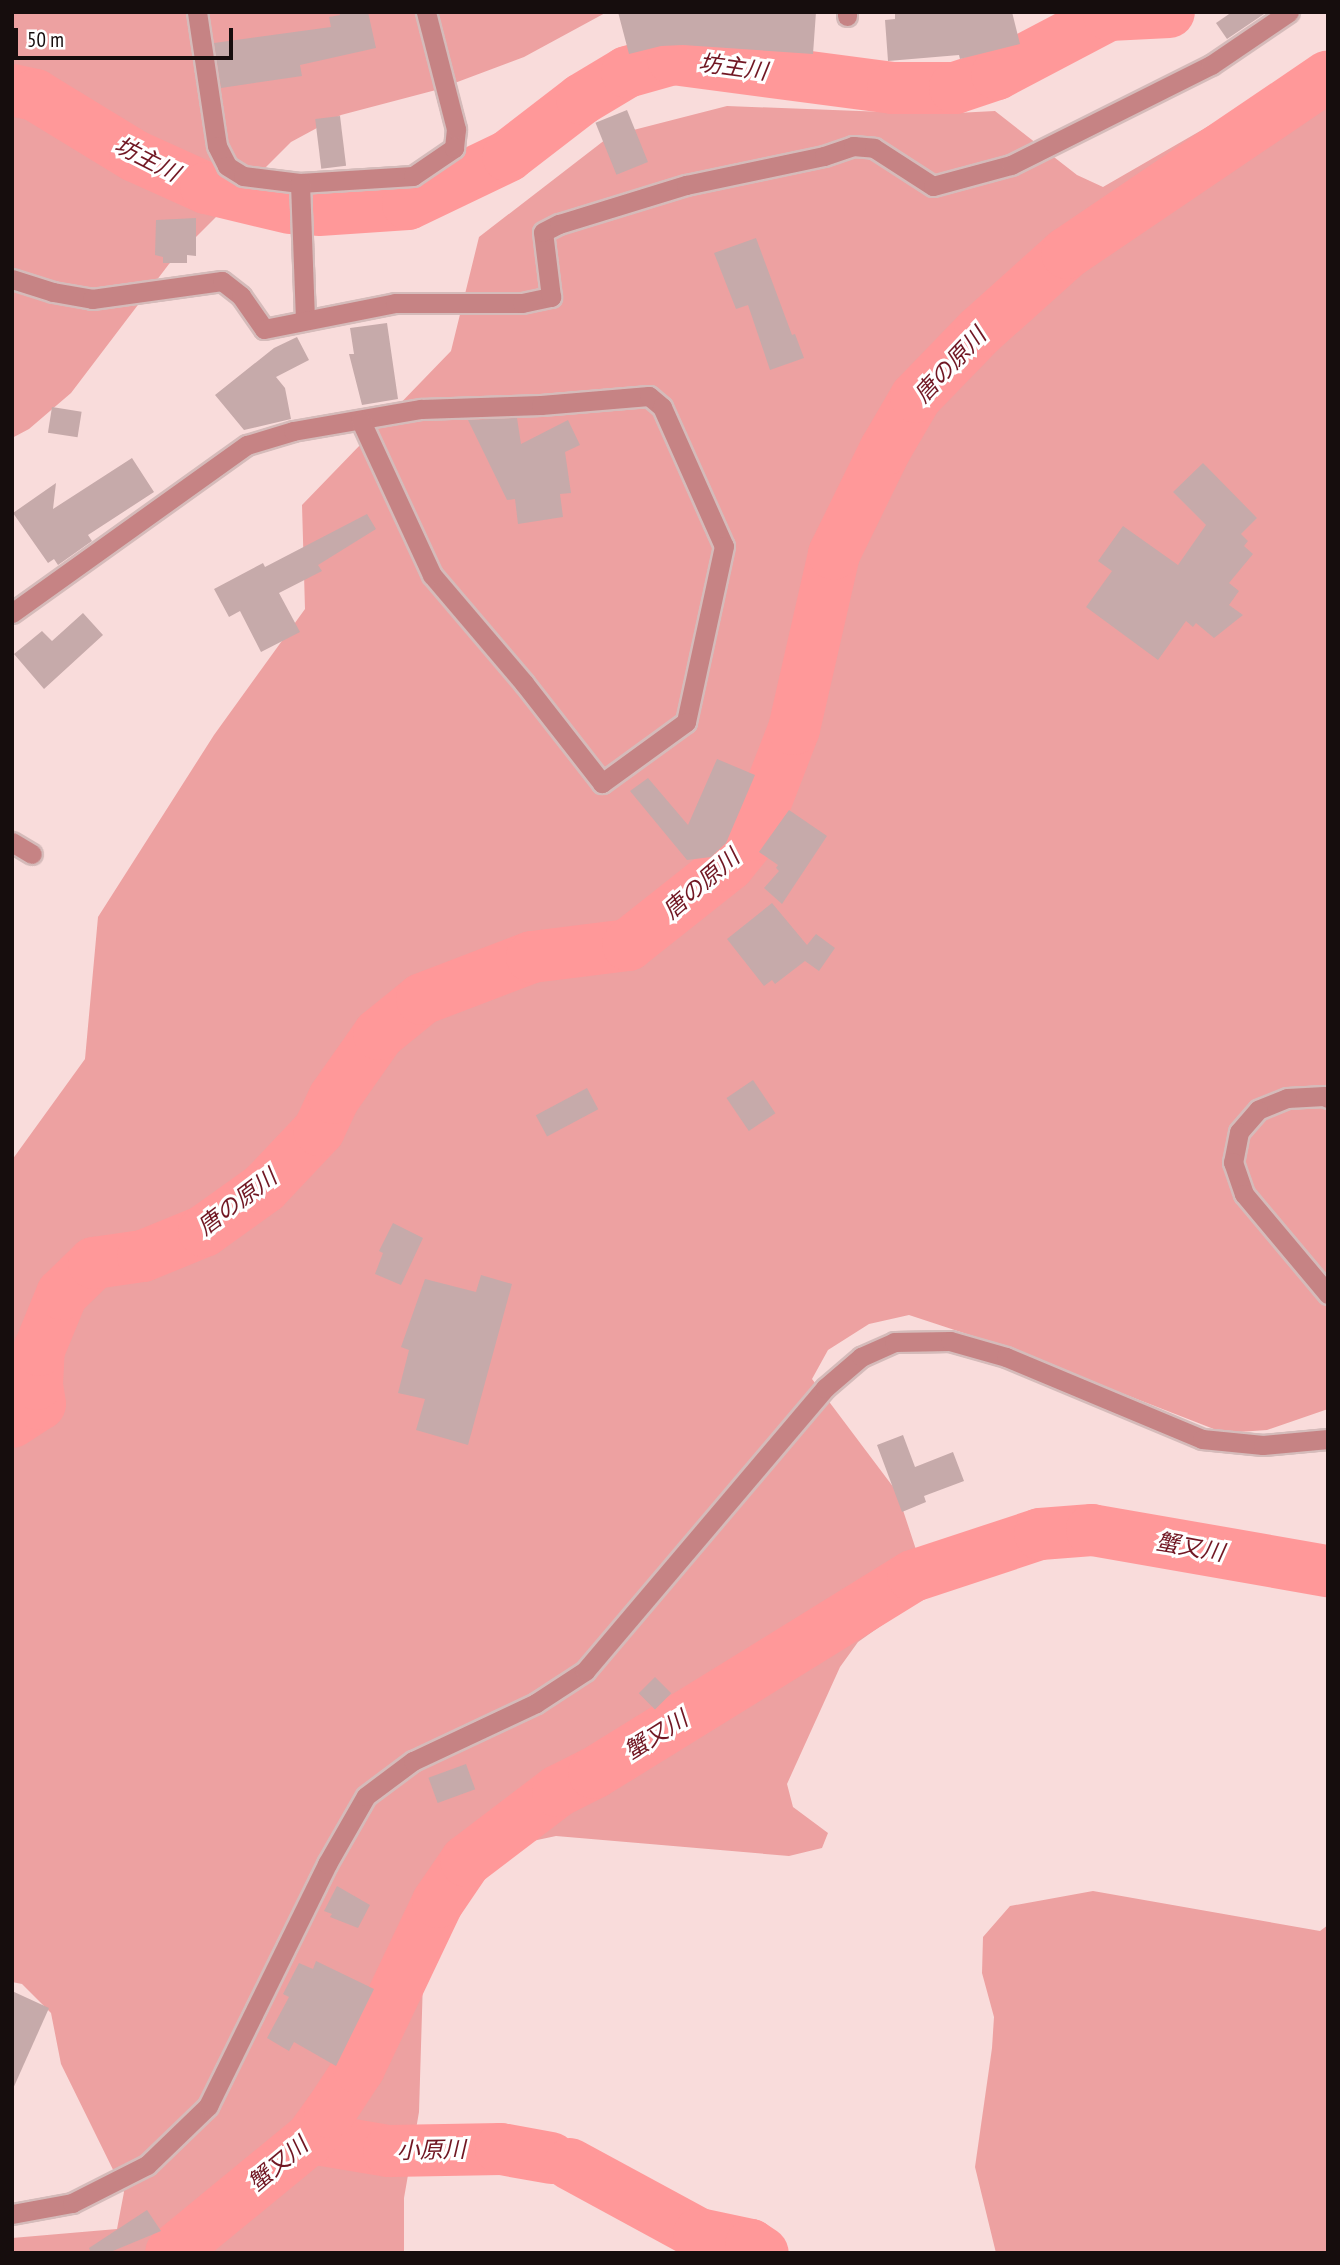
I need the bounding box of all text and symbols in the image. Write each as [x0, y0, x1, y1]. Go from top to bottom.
scale bar [18, 14, 236, 58]
text: 50 m [27, 26, 64, 53]
water label: 坊主川 [697, 49, 769, 85]
water label: 坊主川 [110, 131, 184, 187]
water label: 唐の原川 [909, 322, 991, 408]
water label: 唐の原川 [657, 843, 745, 925]
water label: 唐の原川 [192, 1163, 282, 1241]
water label: 蟹又川 [1154, 1527, 1226, 1567]
water label: 蟹又川 [619, 1705, 693, 1765]
water label: 蟹又川 [243, 2131, 313, 2197]
water label: 小原川 [396, 2136, 466, 2164]

